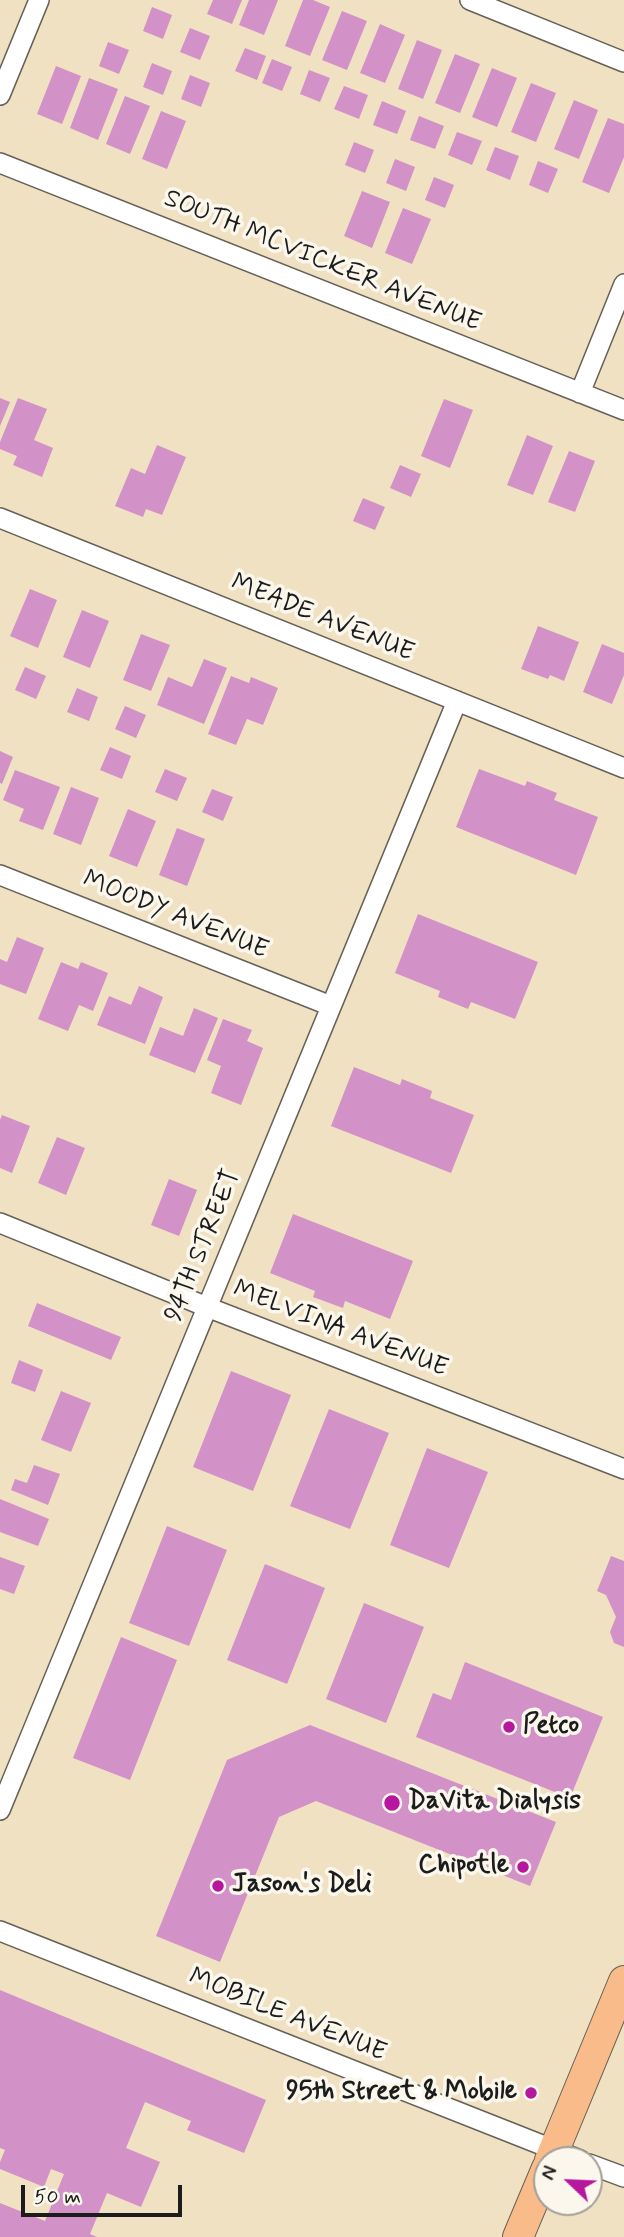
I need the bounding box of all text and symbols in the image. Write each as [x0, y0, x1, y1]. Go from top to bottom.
street label: SOUTH MCVICKER AVENUE [159, 184, 485, 340]
street label: MEADE AVENUE [226, 568, 418, 670]
street label: MOODY AVENUE [78, 865, 272, 967]
street label: 94TH STREET [159, 1165, 249, 1327]
street label: MELVINA AVENUE [228, 1275, 452, 1385]
place label: Petco [523, 1711, 579, 1743]
marker: Petco [501, 1719, 517, 1735]
place label: DaVita Dialysis [408, 1787, 581, 1819]
marker: DaVita Dialysis [382, 1793, 402, 1813]
place label: Chipotle [418, 1851, 509, 1883]
marker: Chipotle [515, 1859, 531, 1875]
place label: Jason's Deli [232, 1870, 372, 1902]
marker: Jason's Deli [210, 1878, 226, 1894]
street label: MOBILE AVENUE [184, 1962, 390, 2070]
place label: 95th Street & Mobile [286, 2077, 517, 2109]
marker: 95th Street & Mobile [523, 2085, 539, 2101]
north arrow [533, 2146, 603, 2216]
text: N [536, 2163, 564, 2184]
scale bar [24, 2170, 186, 2214]
text: 50 m [34, 2183, 81, 2211]

